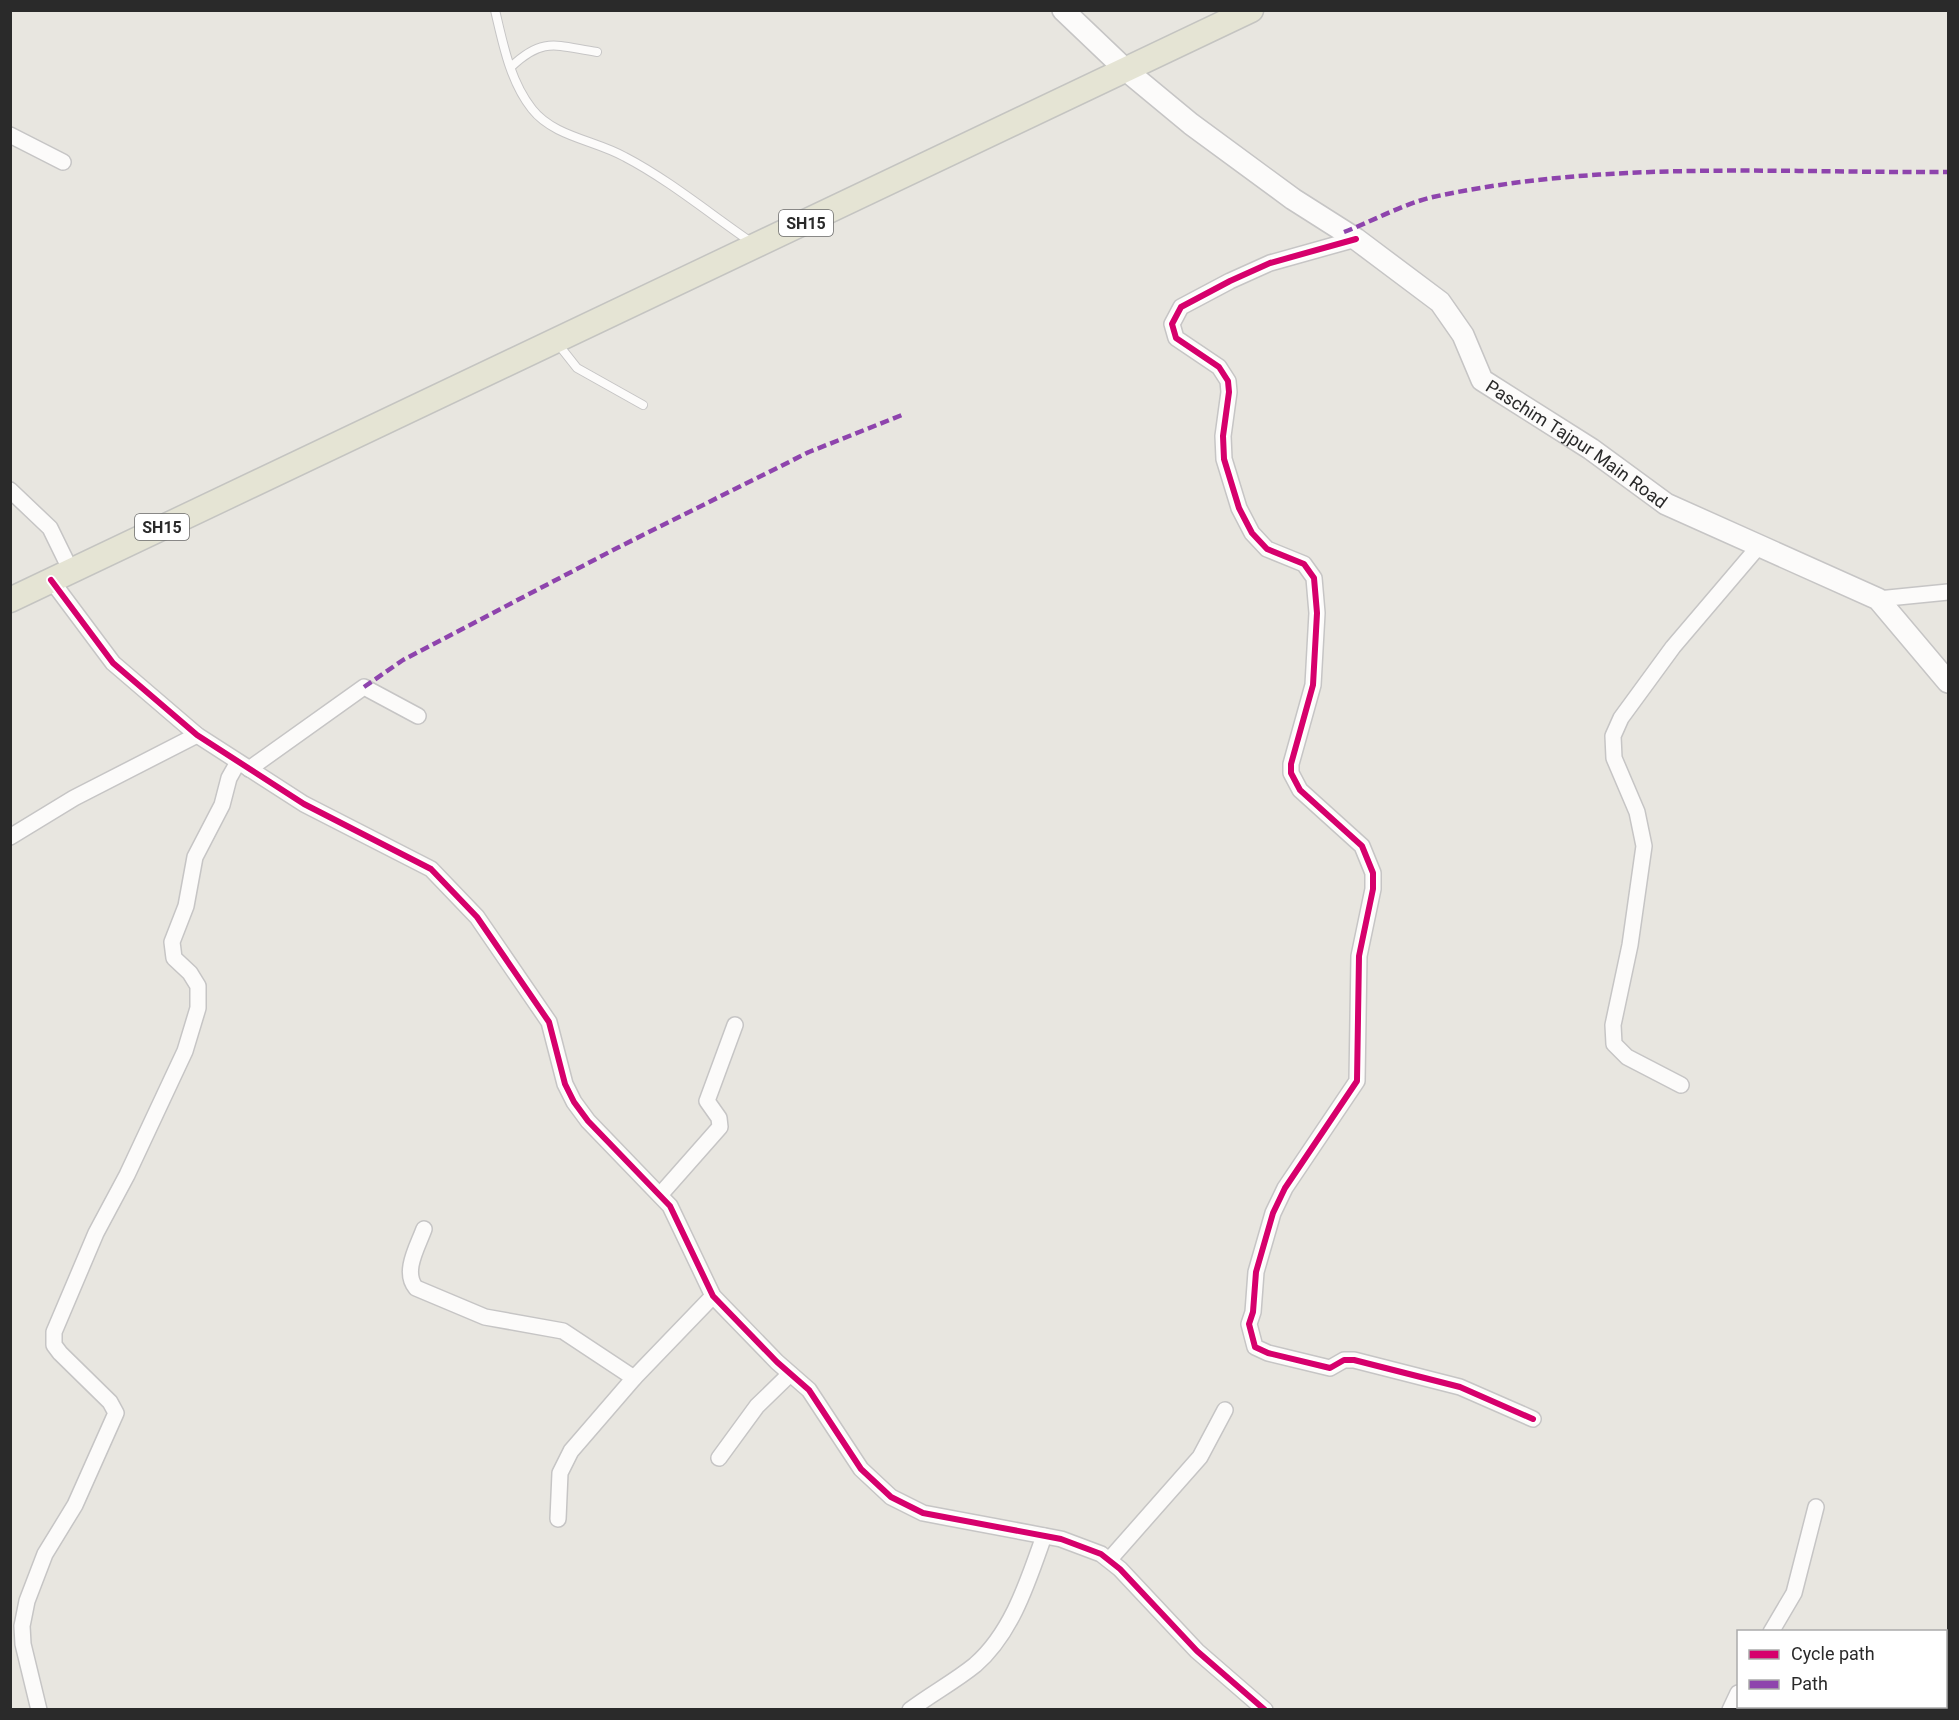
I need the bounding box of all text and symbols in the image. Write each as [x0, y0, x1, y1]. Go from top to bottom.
road number: SH15 [779, 210, 833, 236]
street label: Paschim Tajpur Main Road [1482, 375, 1672, 512]
road number: SH15 [135, 514, 189, 540]
legend [1737, 1630, 1947, 1708]
text: Cycle path [1791, 1643, 1875, 1664]
text: Path [1791, 1673, 1828, 1694]

